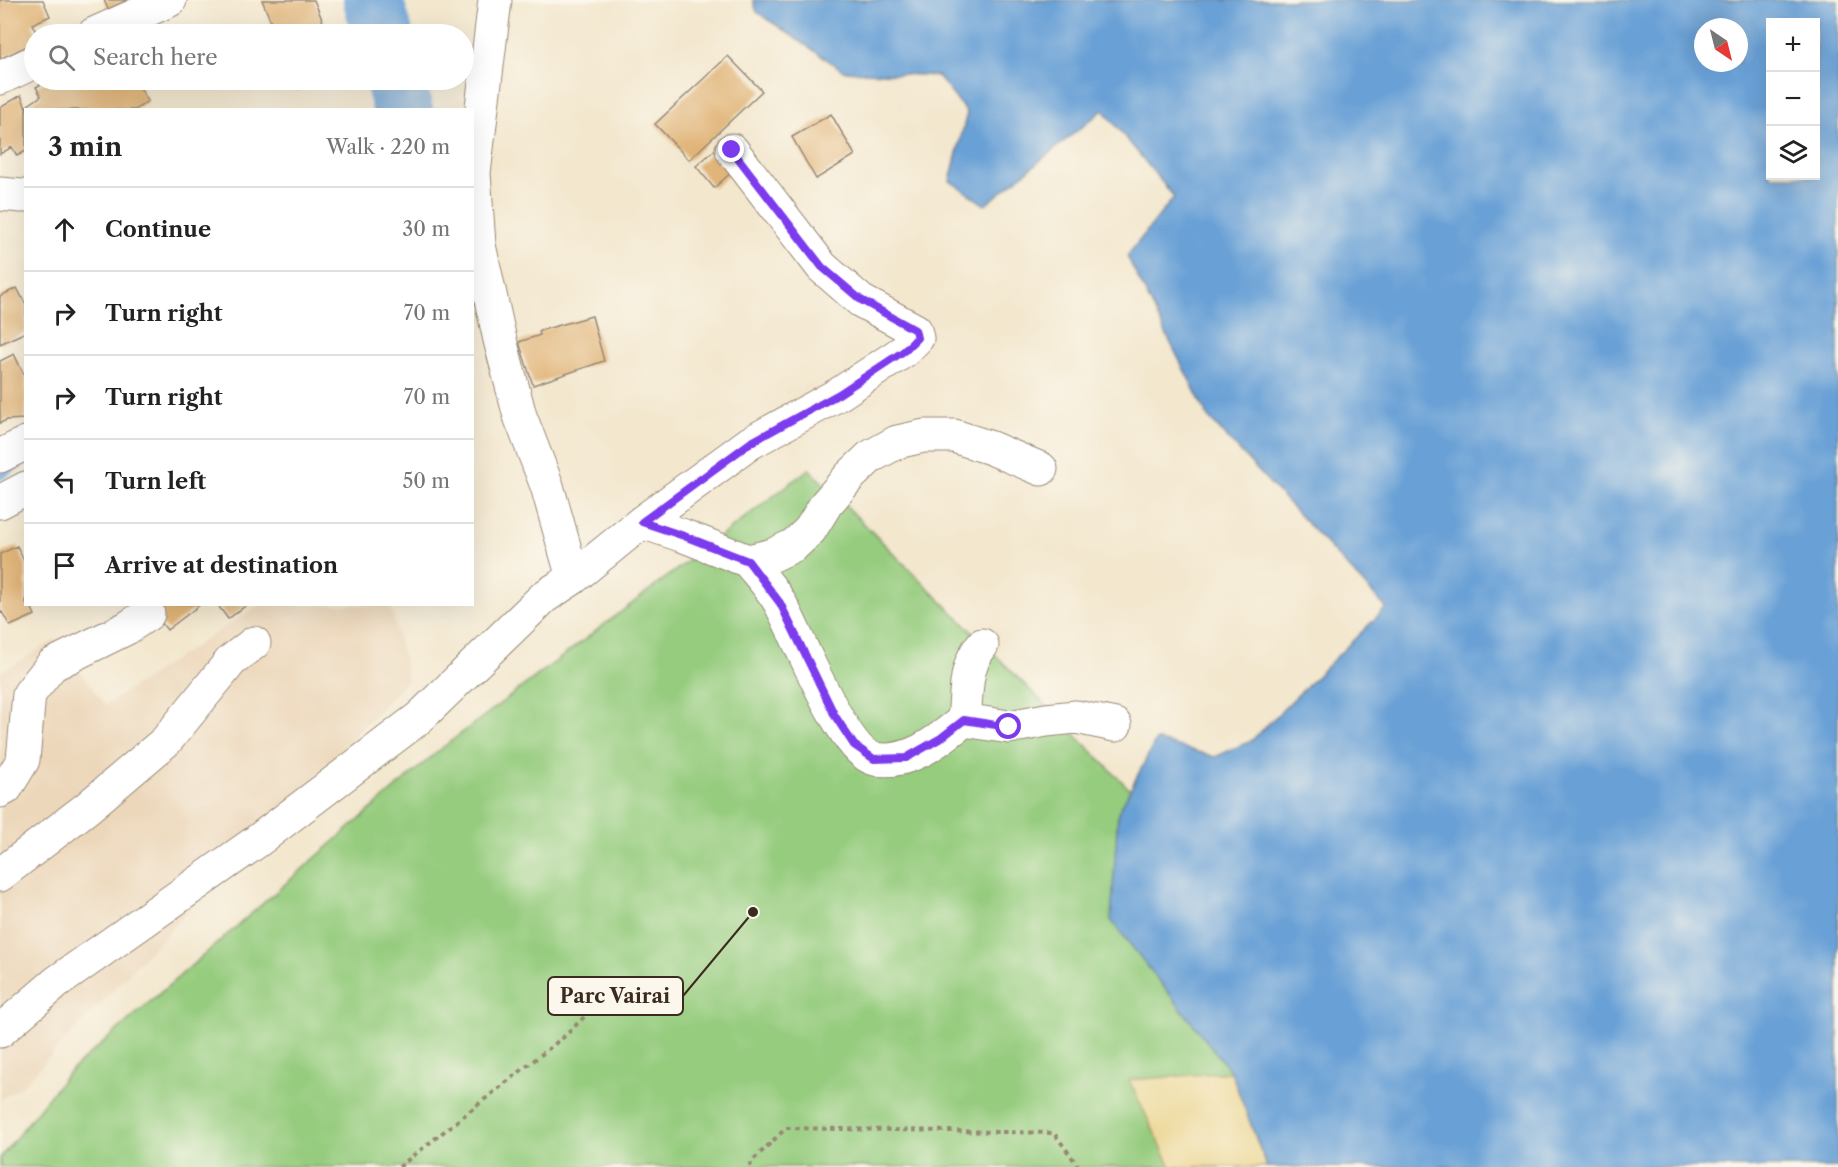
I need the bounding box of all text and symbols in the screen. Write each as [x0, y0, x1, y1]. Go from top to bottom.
north arrow [1694, 18, 1748, 72]
map controls [1766, 18, 1820, 180]
button: + [1766, 18, 1820, 72]
search box [24, 24, 474, 90]
icon: search [45, 41, 78, 74]
text: Search here [93, 44, 218, 71]
button: − [1766, 72, 1820, 126]
button: layers [1766, 126, 1820, 180]
text: 3 min [48, 131, 122, 163]
text: Walk · 220 m [326, 135, 450, 159]
route end [718, 136, 744, 162]
icon: ahead [48, 213, 81, 246]
text: Continue [105, 216, 211, 243]
text: 30 m [402, 217, 450, 241]
icon: right [48, 297, 81, 330]
text: Turn right [105, 300, 223, 327]
text: 70 m [404, 301, 450, 325]
icon: right [48, 381, 81, 414]
text: Turn right [105, 384, 223, 411]
text: 70 m [404, 385, 450, 409]
icon: left [48, 465, 81, 498]
text: Turn left [105, 468, 206, 495]
text: 50 m [403, 469, 450, 493]
icon: arrive [48, 549, 81, 582]
text: Arrive at destination [105, 552, 338, 579]
route start [995, 713, 1021, 739]
callout: Parc Vairai [548, 977, 683, 1015]
text: Parc Vairai [560, 984, 670, 1008]

